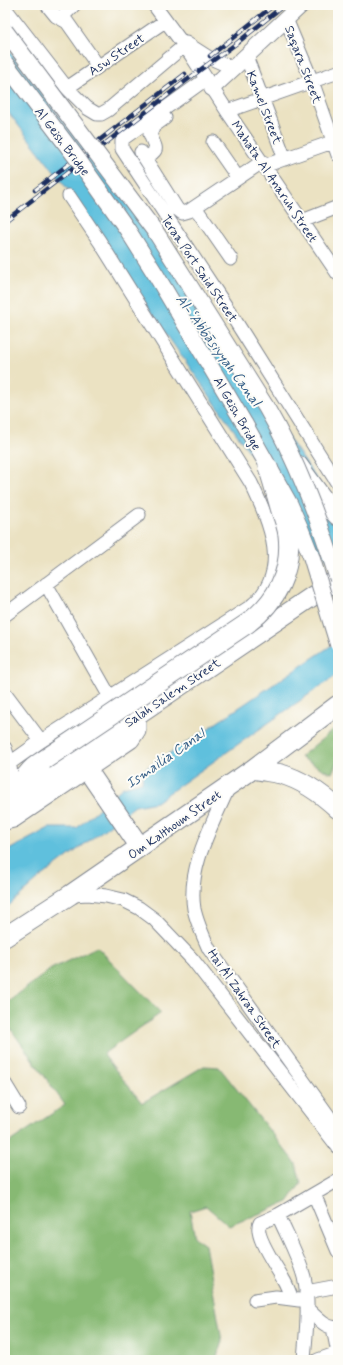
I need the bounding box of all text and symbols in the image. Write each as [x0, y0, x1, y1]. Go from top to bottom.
street label: Saqara Street [280, 23, 325, 106]
street label: Asw Street [86, 30, 148, 80]
street label: Kamel Street [242, 68, 286, 147]
street label: Al Geish Bridge [30, 104, 93, 180]
street label: Mahata Al Anaruh Street [227, 118, 321, 246]
street label: Teraa Port Said Street [157, 212, 241, 326]
water label: Al-ʿAbbāsiyyah Canal [172, 291, 266, 411]
street label: Al Geish Bridge [209, 374, 265, 454]
street label: Salah Salem Street [122, 655, 224, 732]
water label: Ismaïlia Canal [123, 724, 210, 793]
street label: Om Kalthoum Street [125, 787, 225, 864]
street label: Hai Al Zahraa Street [203, 946, 285, 1052]

